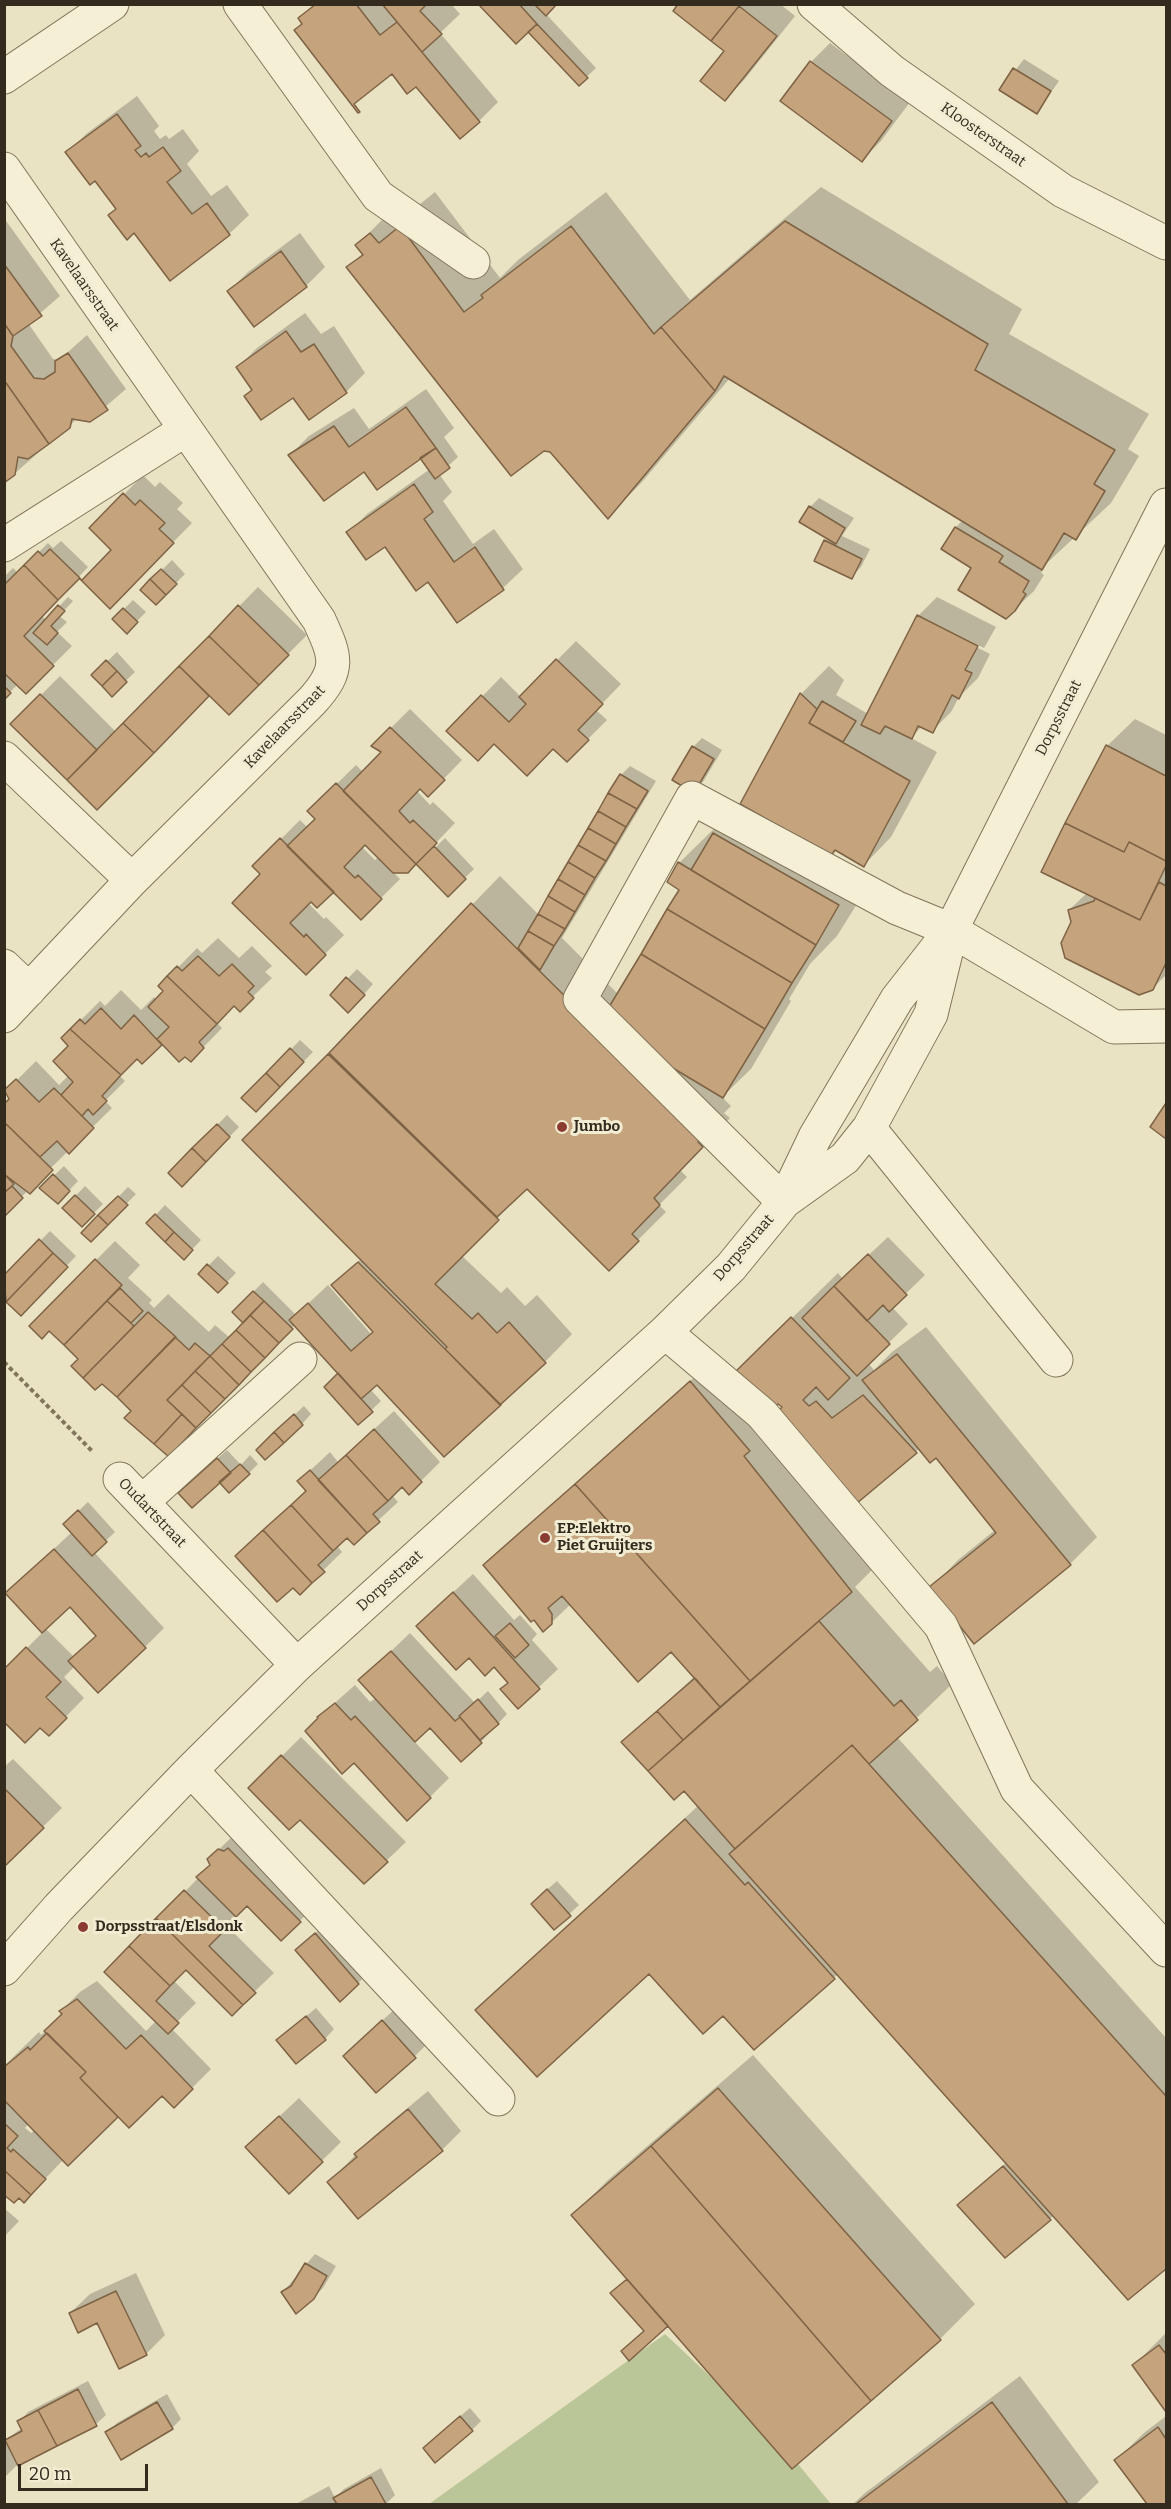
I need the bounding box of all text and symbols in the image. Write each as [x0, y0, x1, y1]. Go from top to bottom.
street label: Kloosterstraat [937, 99, 1029, 171]
street label: Kavelaarsstraat [46, 235, 122, 335]
street label: Dorpsstraat [1032, 677, 1086, 759]
street label: Kavelaarsstraat [241, 682, 329, 772]
place label: Jumbo [574, 1118, 620, 1136]
marker: Jumbo [555, 1120, 569, 1134]
street label: Dorpsstraat [710, 1211, 778, 1285]
street label: Oudartstraat [114, 1474, 190, 1552]
place label: EP:Elektro Piet Gruijters [557, 1520, 652, 1555]
marker: EP:Elektro Piet Gruijters [538, 1531, 552, 1545]
street label: Dorpsstraat [353, 1547, 427, 1615]
place label: Dorpsstraat/Elsdonk [95, 1918, 243, 1936]
marker: Dorpsstraat/Elsdonk [76, 1920, 90, 1934]
scale bar [21, 2452, 152, 2490]
text: 20 m [29, 2463, 71, 2485]

